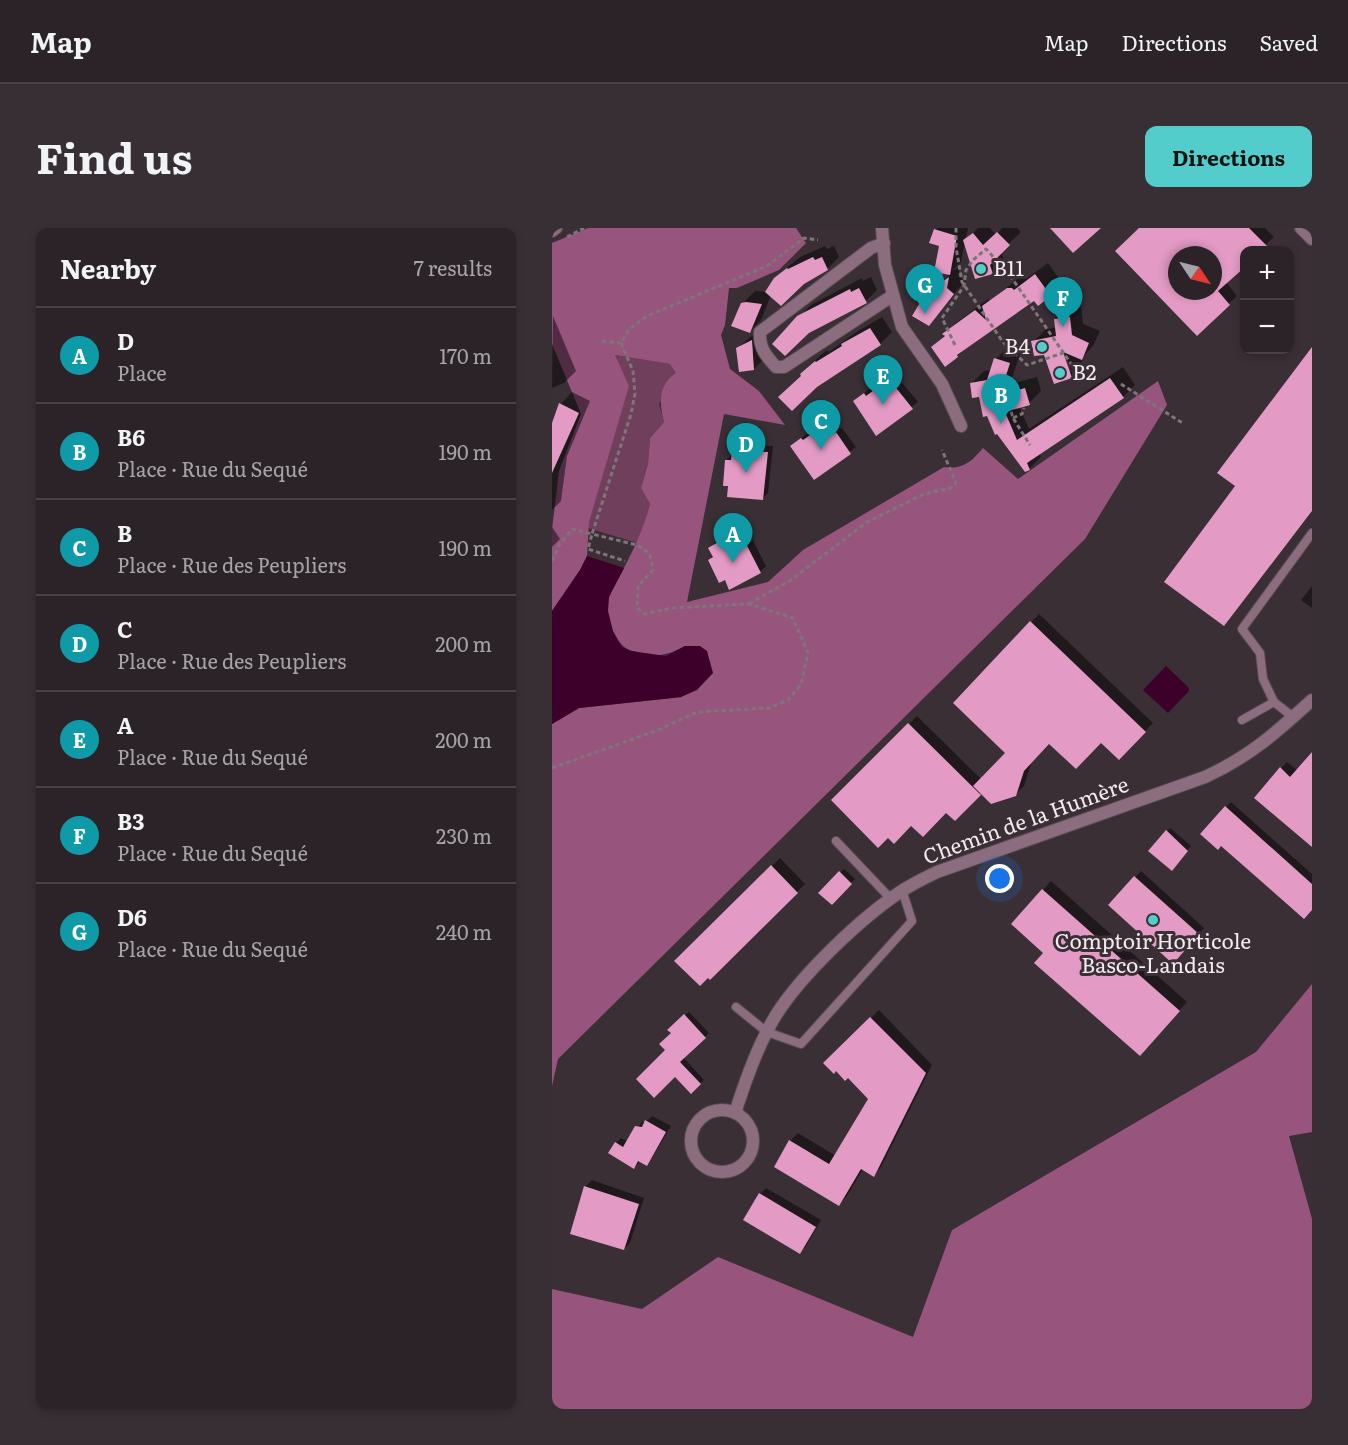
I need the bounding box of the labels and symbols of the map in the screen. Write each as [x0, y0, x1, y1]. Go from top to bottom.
north arrow [1168, 246, 1222, 300]
place label: B11 [993, 251, 1024, 282]
marker: B11 [974, 262, 988, 276]
pin: G [906, 264, 944, 314]
pin: F [1044, 278, 1082, 327]
place label: B4 [1005, 329, 1030, 360]
marker: B4 [1035, 340, 1049, 354]
place label: B2 [1072, 355, 1097, 386]
pin: E [864, 356, 902, 405]
marker: B2 [1053, 366, 1067, 380]
pin: B [982, 374, 1020, 424]
pin: C [802, 400, 840, 450]
pin: D [726, 424, 766, 473]
pin: A [714, 514, 753, 563]
street label: Chemin de la Humère [918, 767, 1132, 870]
your location [985, 864, 1014, 893]
marker: Comptoir Horticole Basco-Landais [1146, 913, 1160, 927]
place label: Comptoir Horticole Basco-Landais [1055, 924, 1251, 979]

